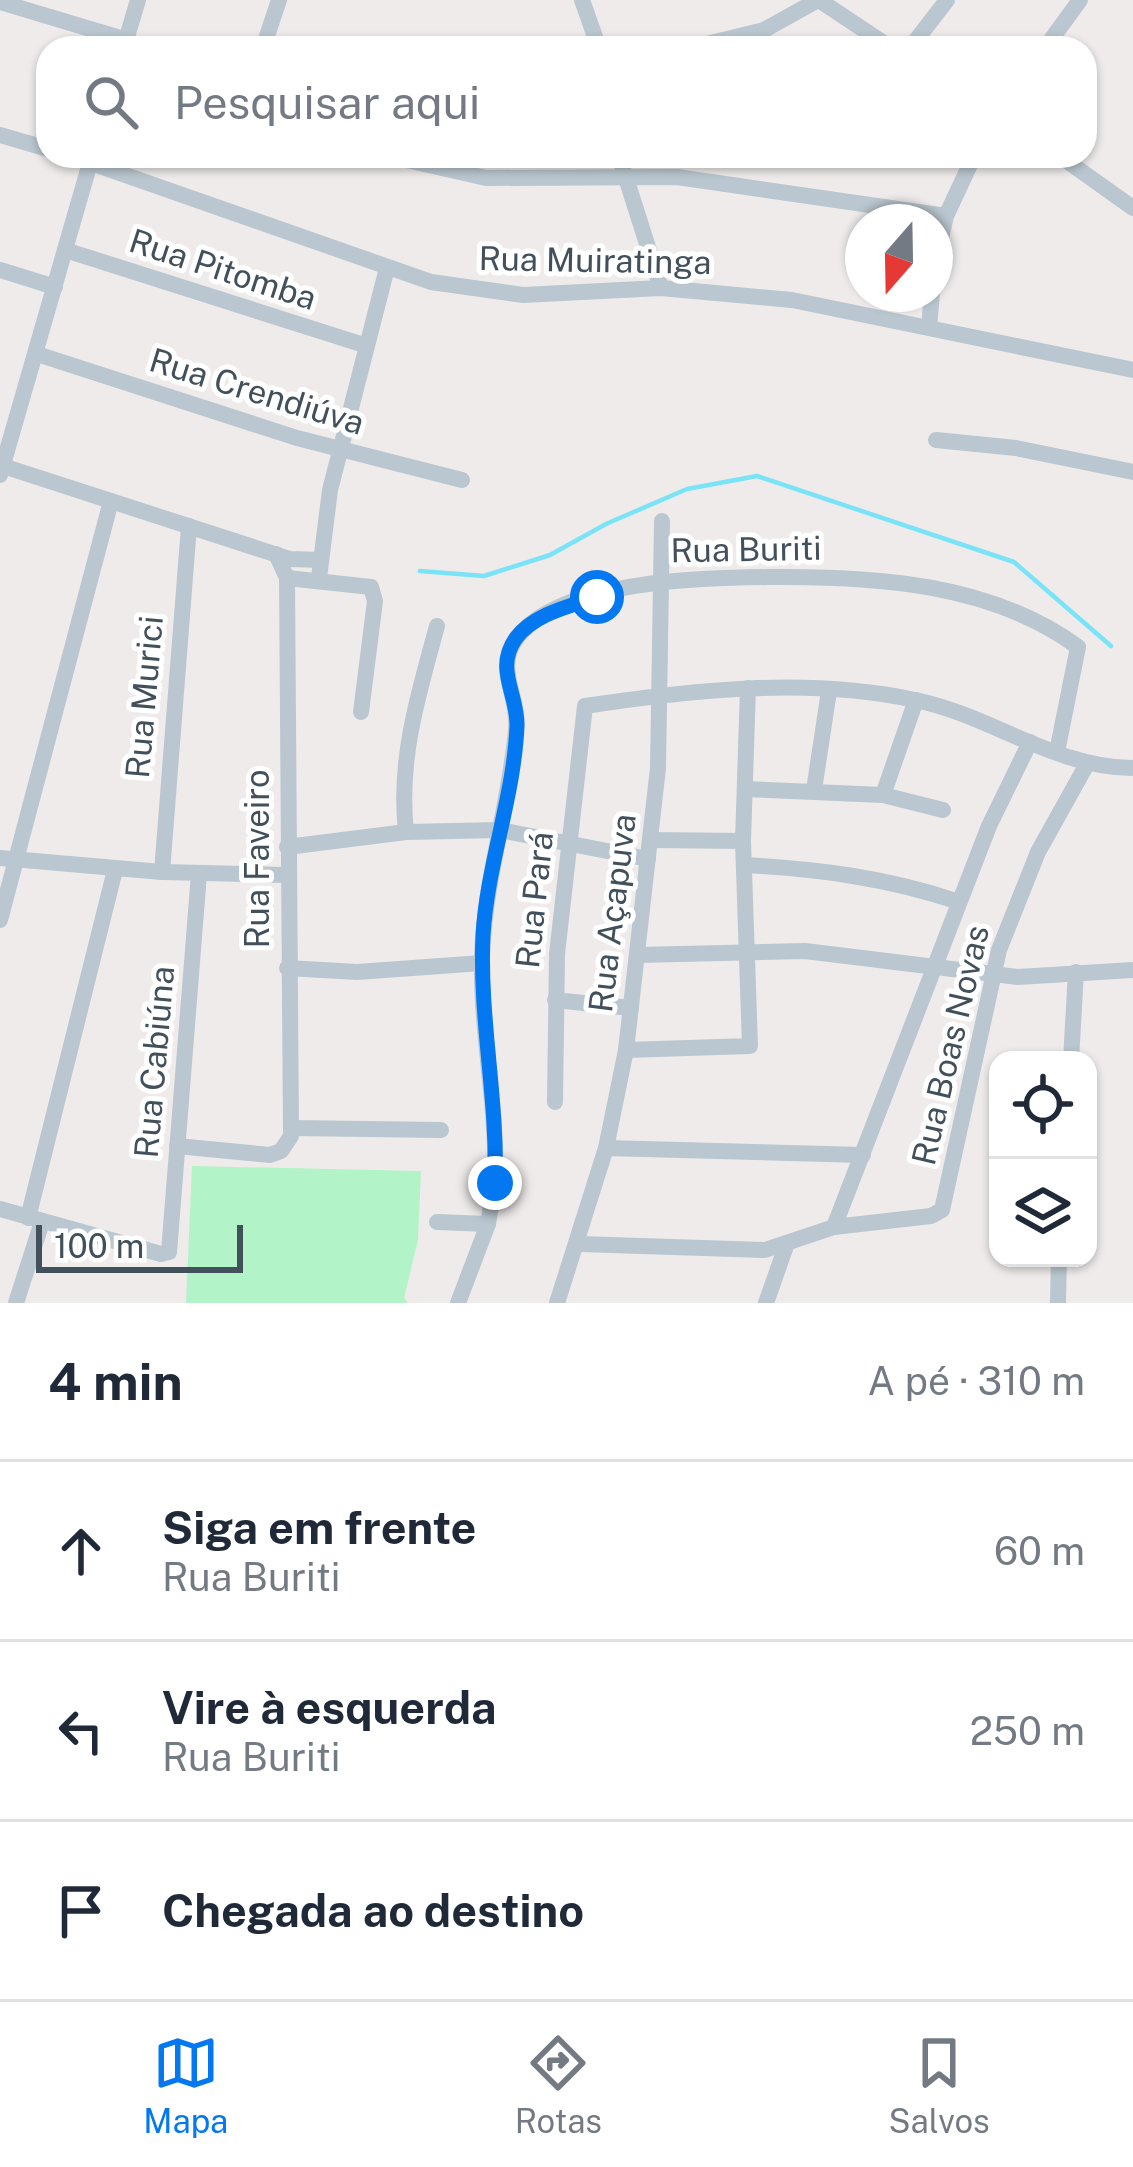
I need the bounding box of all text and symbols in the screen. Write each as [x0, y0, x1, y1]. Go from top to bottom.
search box [36, 36, 1097, 168]
icon: search [78, 69, 144, 135]
text: Pesquisar aqui [174, 76, 480, 129]
north arrow [845, 204, 953, 312]
street label: Rua Pitomba [125, 221, 321, 317]
street label: Rua Muiratinga [478, 239, 712, 281]
street label: Rua Crendiúva [145, 340, 369, 442]
street label: Rua Buriti [670, 529, 822, 569]
route start [570, 570, 624, 624]
street label: Rua Murici [118, 614, 170, 780]
street label: Rua Faveiro [238, 769, 276, 949]
street label: Rua Açapuva [581, 812, 643, 1014]
street label: Rua Pará [508, 830, 560, 970]
street label: Rua Boas Novas [904, 921, 996, 1169]
street label: Rua Cabiúna [127, 964, 181, 1160]
map controls [989, 1051, 1097, 1267]
button: locate [989, 1051, 1097, 1159]
route end [468, 1156, 522, 1210]
button: layers [989, 1159, 1097, 1267]
scale bar [36, 1219, 243, 1272]
text: 100 m [54, 1227, 144, 1265]
text: 4 min [48, 1352, 183, 1411]
text: A pé · 310 m [868, 1358, 1085, 1404]
text: Siga em frente [162, 1501, 476, 1554]
icon: ahead [48, 1518, 114, 1584]
text: 60 m [994, 1528, 1085, 1574]
text: Rua Buriti [162, 1554, 341, 1600]
text: Vire à esquerda [162, 1681, 497, 1734]
icon: left [48, 1698, 114, 1764]
text: 250 m [970, 1708, 1085, 1754]
text: Rua Buriti [162, 1734, 341, 1780]
icon: arrive [48, 1878, 114, 1944]
text: Chegada ao destino [162, 1884, 584, 1937]
tab: Mapa [143, 2030, 228, 2140]
tab: Rotas [515, 2030, 602, 2140]
tab: Salvos [889, 2030, 990, 2140]

